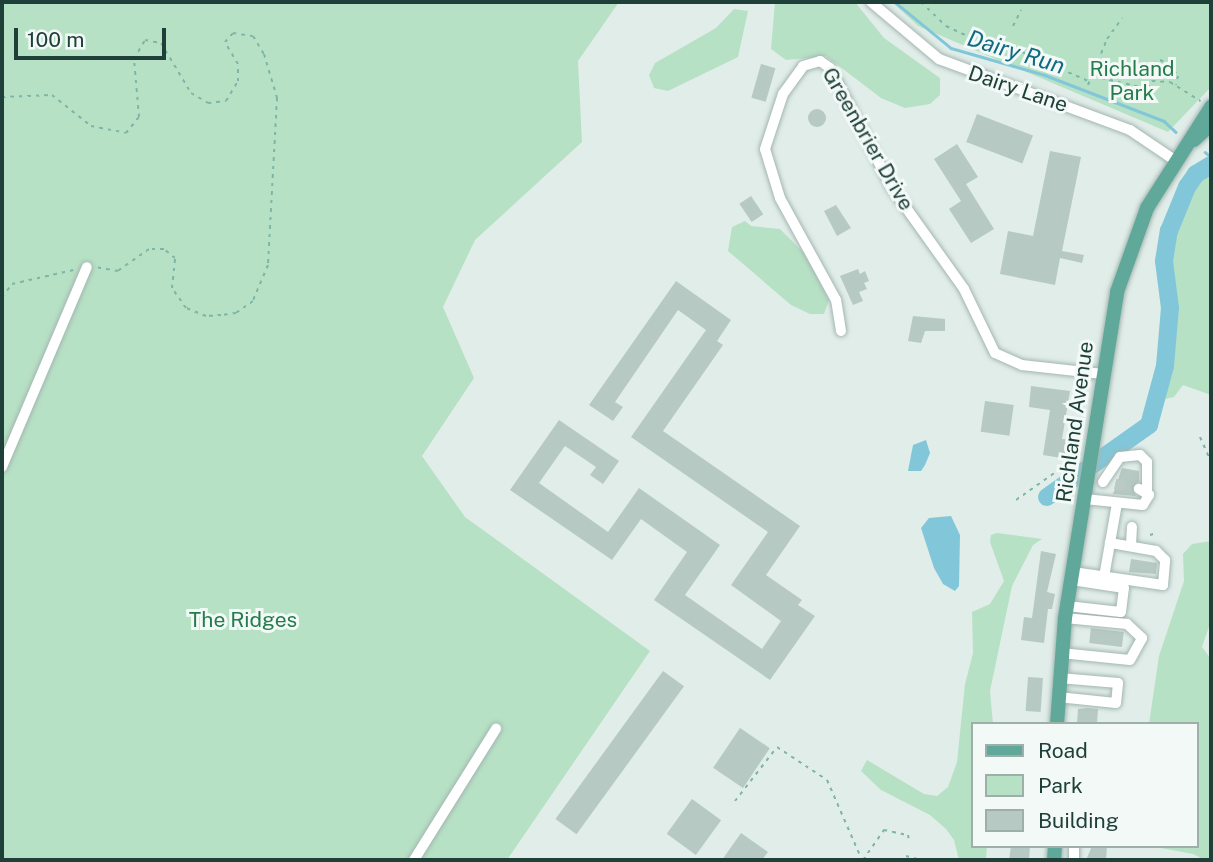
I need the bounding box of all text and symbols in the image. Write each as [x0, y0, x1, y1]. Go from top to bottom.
scale bar [18, 14, 170, 58]
water label: Dairy Run [964, 24, 1068, 80]
text: 100 m [27, 27, 84, 52]
park label: Richland Park [1089, 56, 1175, 106]
street label: Dairy Lane [965, 60, 1071, 118]
street label: Greenbrier Drive [817, 63, 919, 215]
street label: Richland Avenue [1051, 340, 1099, 504]
park label: The Ridges [189, 607, 297, 633]
legend [972, 722, 1199, 848]
text: Road [1038, 738, 1088, 763]
text: Park [1038, 773, 1083, 798]
text: Building [1038, 808, 1119, 833]

